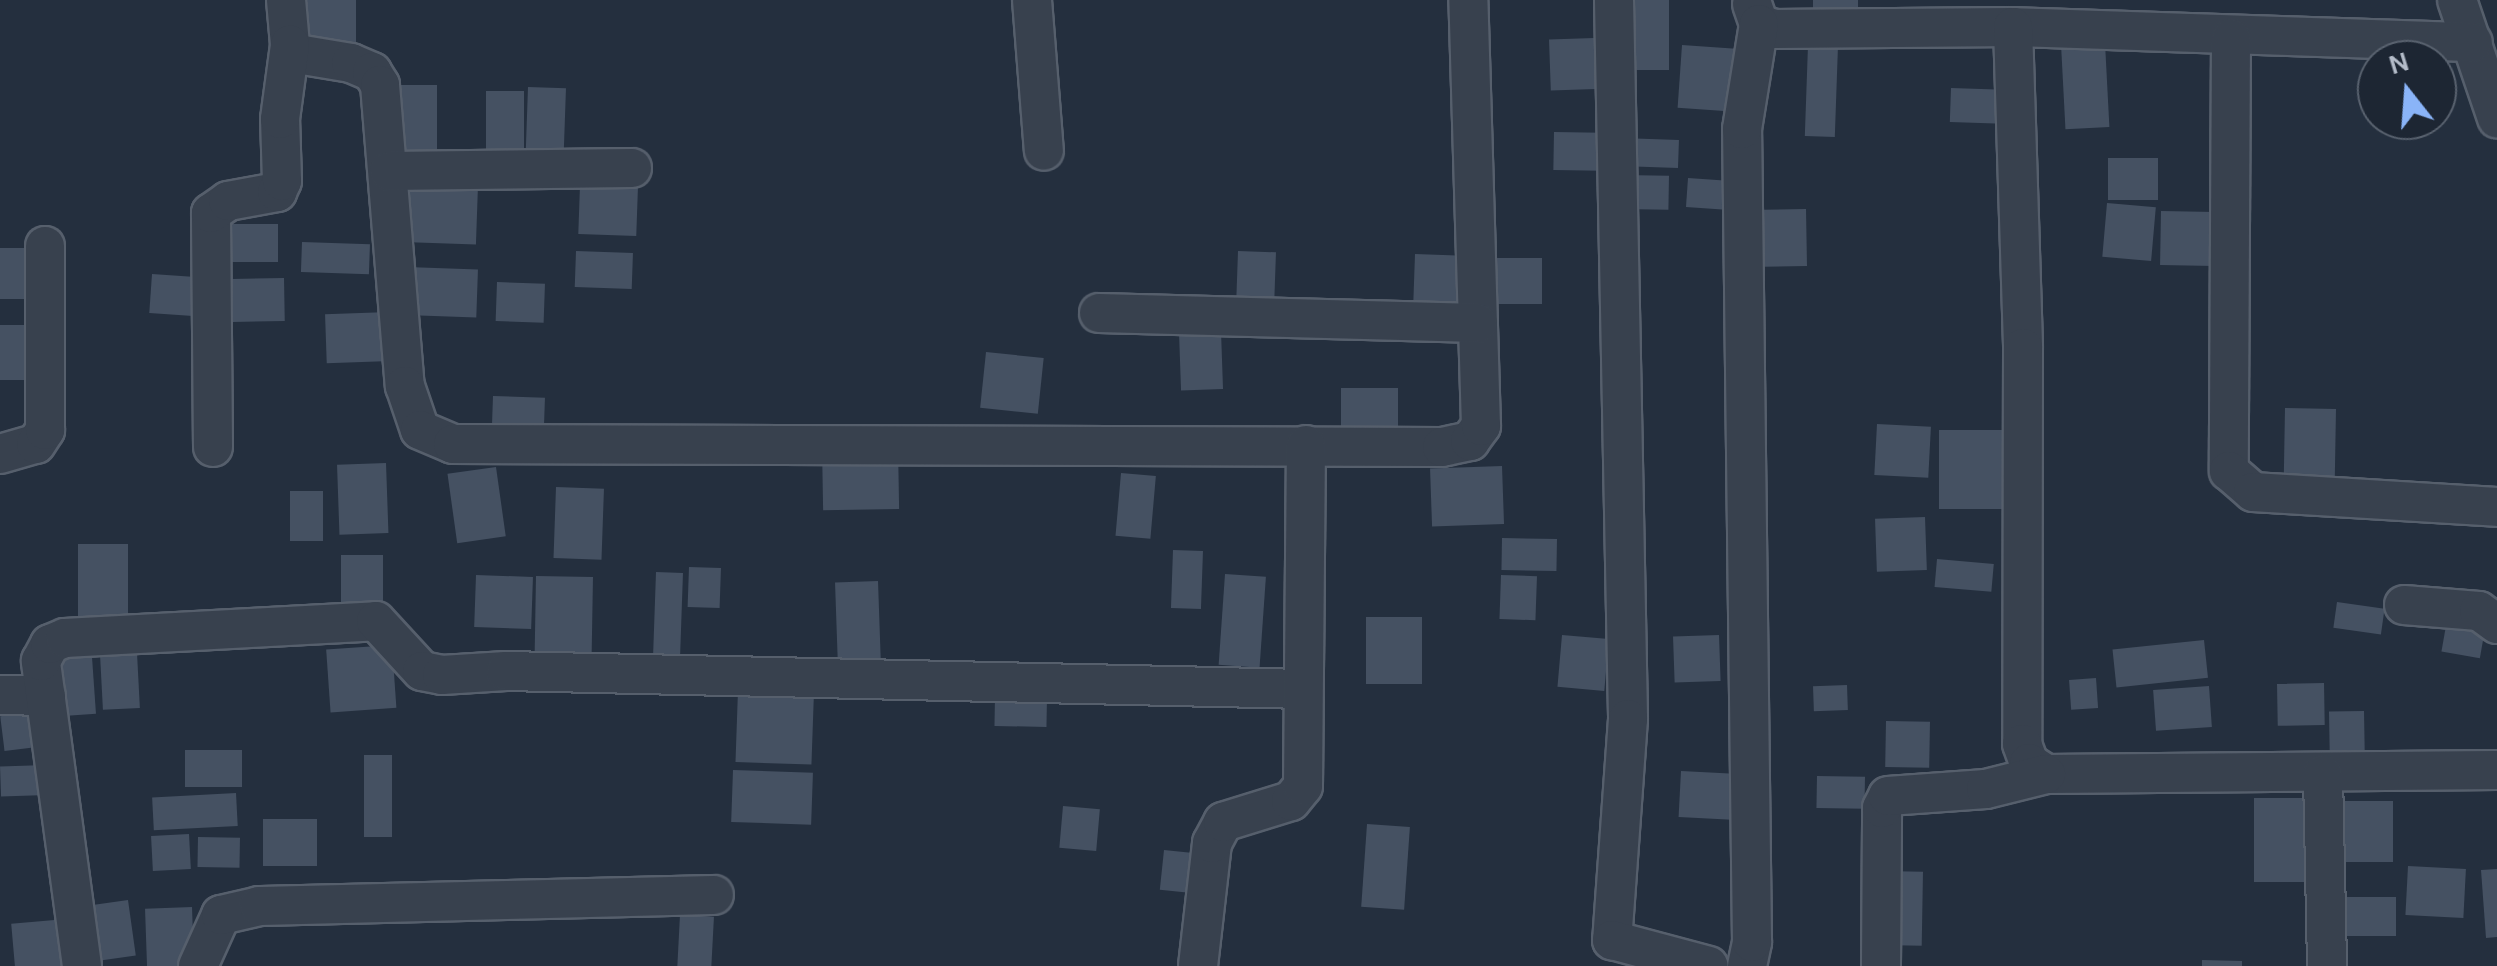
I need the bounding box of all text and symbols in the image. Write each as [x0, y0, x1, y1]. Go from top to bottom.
north arrow [2357, 40, 2457, 140]
text: N [2384, 44, 2413, 81]

